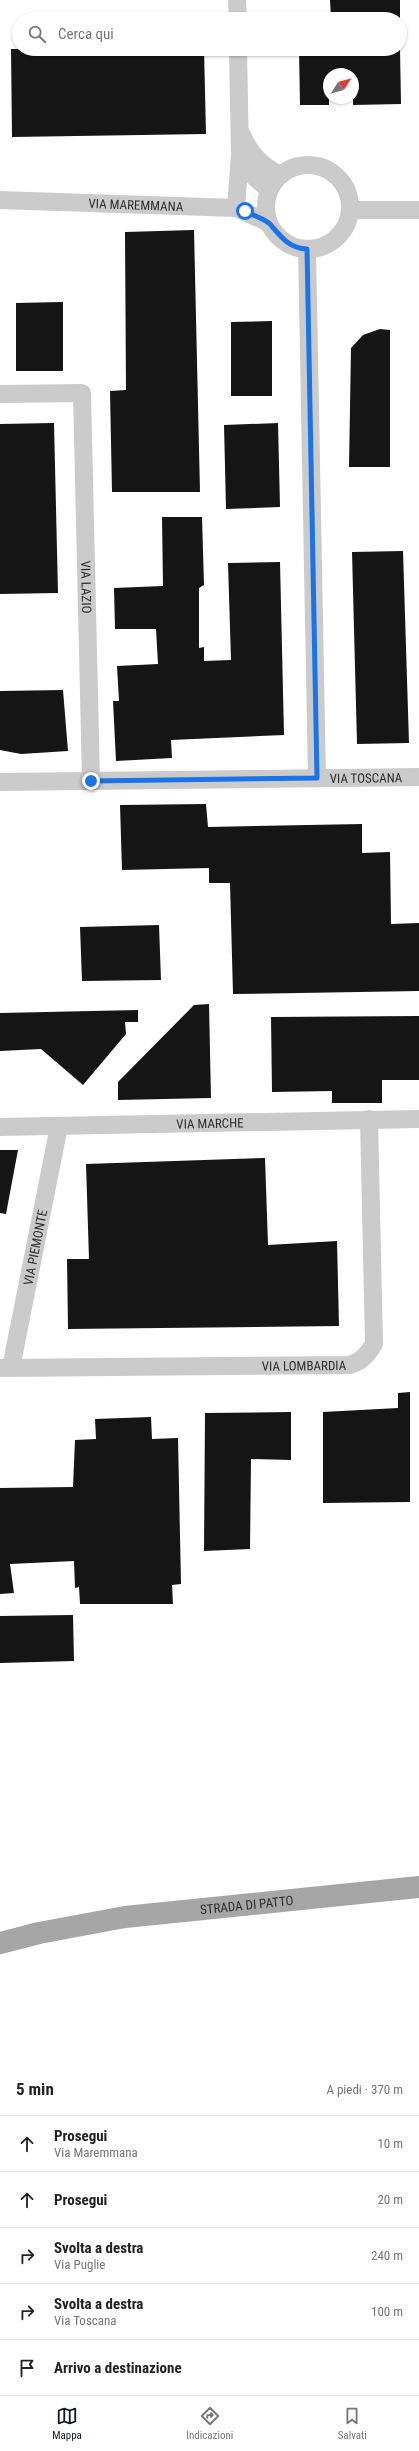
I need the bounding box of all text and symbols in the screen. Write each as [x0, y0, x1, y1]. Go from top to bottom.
search box [12, 12, 407, 56]
icon: search [26, 23, 48, 45]
text: Cerca qui [58, 25, 114, 43]
north arrow [323, 68, 359, 104]
street label: VIA MAREMMANA [88, 196, 184, 214]
route start [236, 202, 254, 220]
street label: VIA LAZIO [78, 560, 94, 614]
street label: VIA TOSCANA [330, 770, 403, 786]
route end [82, 772, 100, 790]
street label: VIA MARCHE [176, 1115, 244, 1132]
street label: VIA PIEMONTE [21, 1208, 50, 1287]
street label: VIA LOMBARDIA [262, 1358, 347, 1374]
street label: STRADA DI PATTO [199, 1893, 294, 1917]
text: 5 min [16, 2079, 54, 2099]
text: A piedi · 370 m [326, 2082, 403, 2097]
text: Prosegui [54, 2127, 107, 2145]
icon: ahead [16, 2133, 38, 2155]
text: 10 m [377, 2136, 403, 2151]
text: Via Maremmana [54, 2145, 138, 2160]
icon: ahead [16, 2189, 38, 2211]
text: Prosegui [54, 2191, 107, 2209]
text: 20 m [377, 2192, 403, 2207]
text: Svolta a destra [54, 2239, 143, 2257]
icon: right [16, 2245, 38, 2267]
text: 240 m [371, 2248, 403, 2263]
text: Via Puglie [54, 2257, 105, 2272]
text: Svolta a destra [54, 2295, 143, 2313]
icon: right [16, 2301, 38, 2323]
text: 100 m [371, 2304, 403, 2319]
text: Via Toscana [54, 2313, 117, 2328]
icon: arrive [16, 2357, 38, 2379]
text: Arrivo a destinazione [54, 2359, 182, 2377]
tab: Mappa [52, 2405, 82, 2442]
tab: Indicazioni [186, 2405, 233, 2442]
tab: Salvati [338, 2405, 367, 2442]

